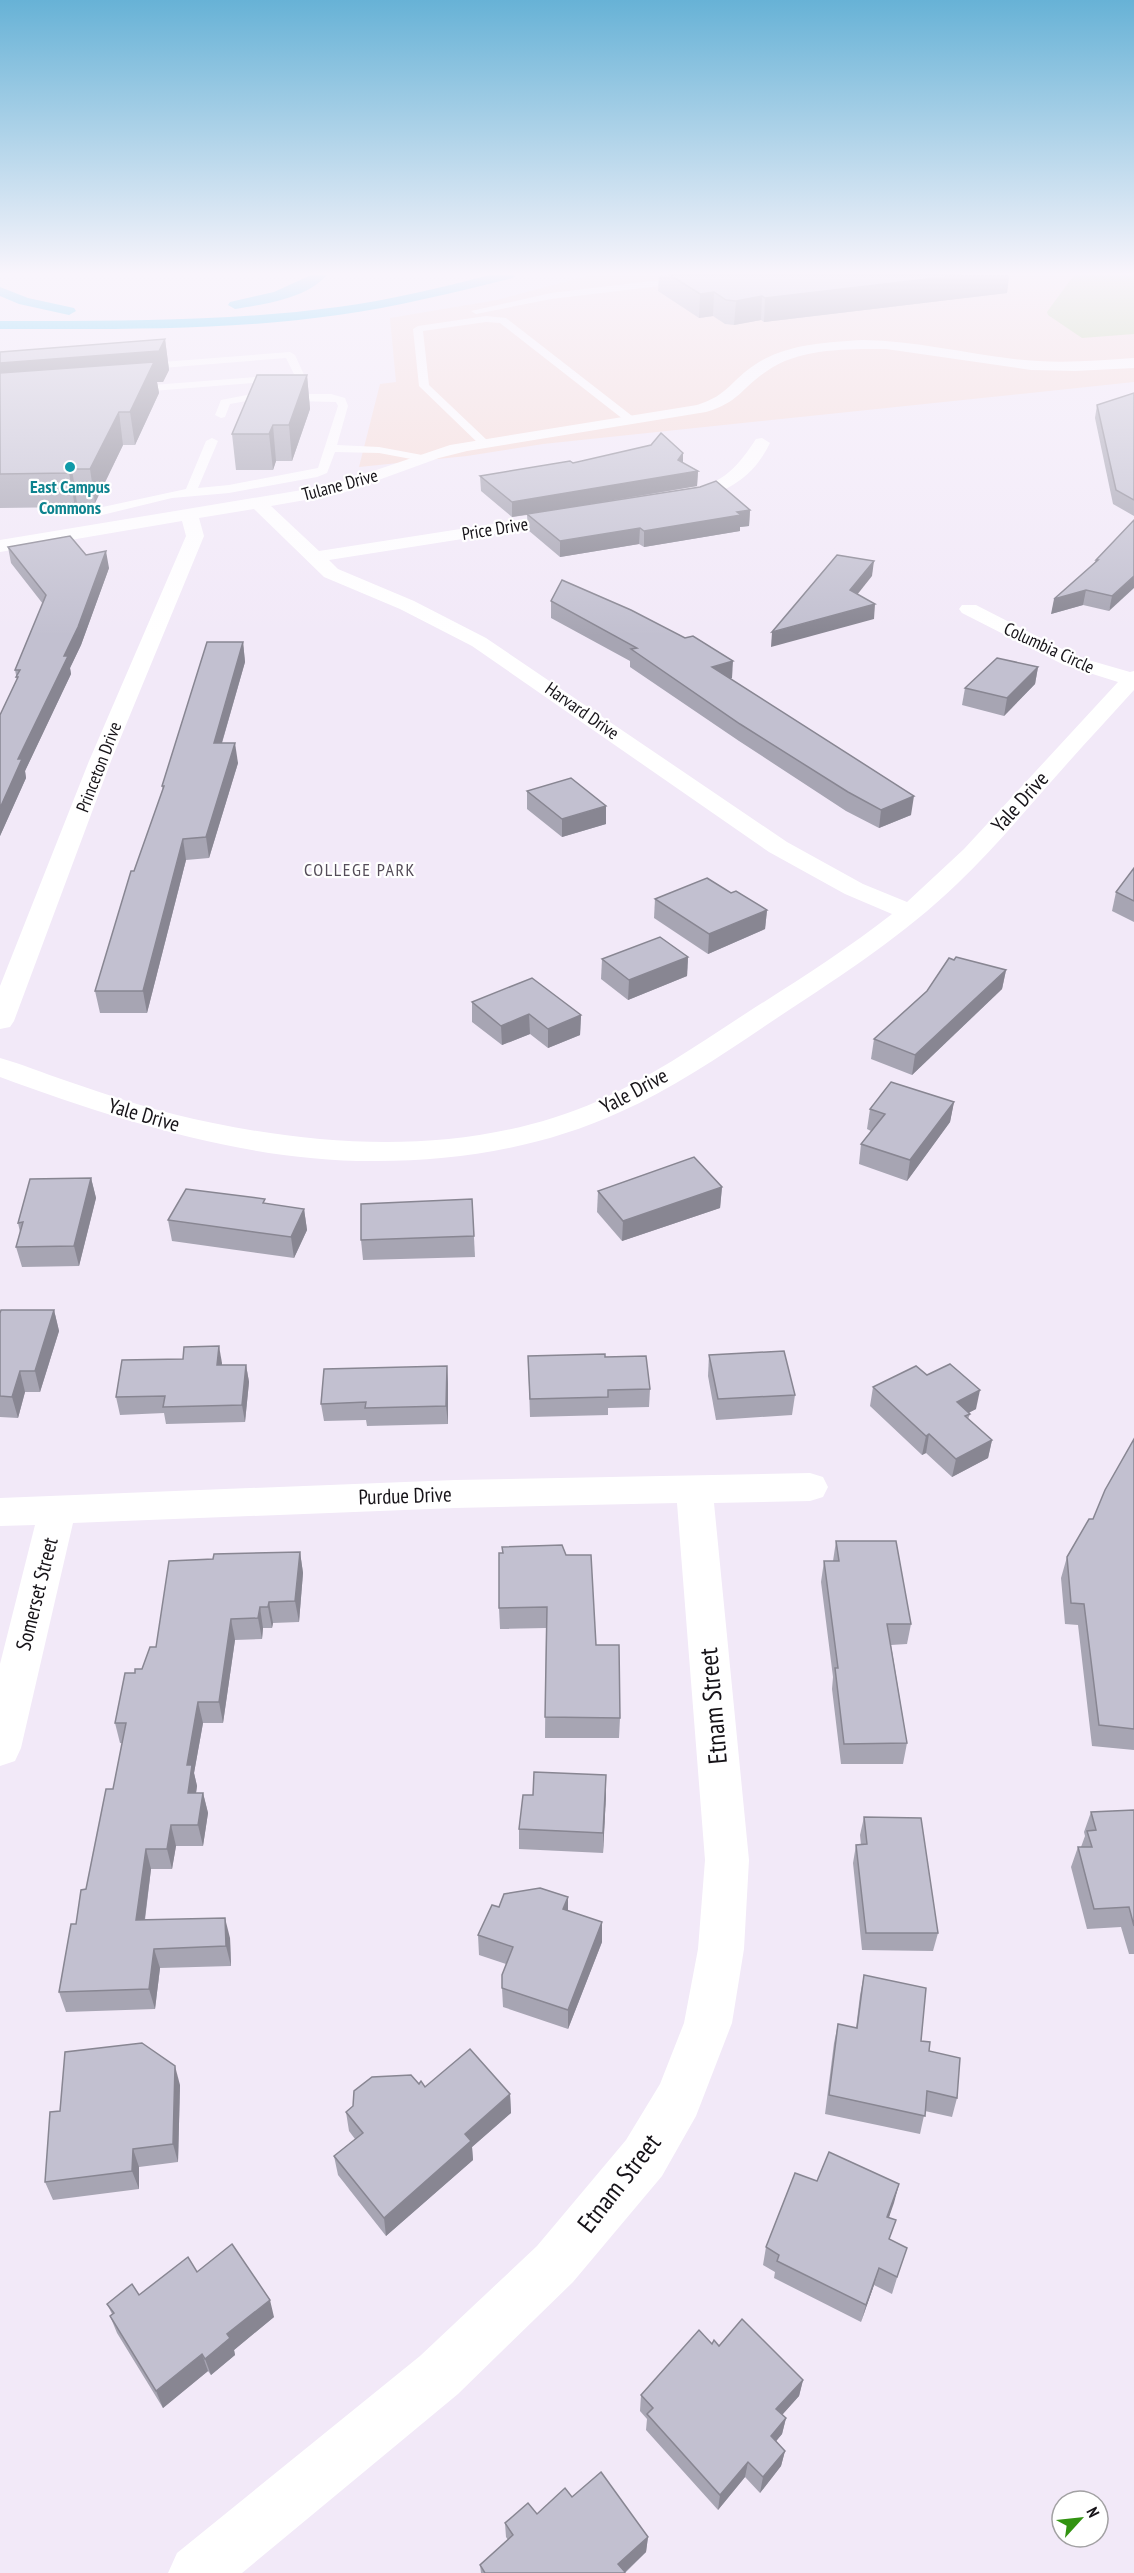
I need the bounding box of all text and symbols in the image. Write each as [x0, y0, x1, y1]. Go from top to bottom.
marker: East Campus Commons [63, 460, 77, 474]
street label: Tulane Drive [299, 463, 380, 506]
place label: East Campus Commons [30, 475, 110, 519]
street label: Price Drive [460, 512, 530, 545]
street label: Columbia Circle [1000, 617, 1098, 678]
street label: Harvard Drive [541, 677, 624, 744]
street label: Princeton Drive [71, 718, 126, 815]
street label: Yale Drive [985, 766, 1054, 838]
district label: COLLEGE PARK [304, 858, 416, 881]
street label: Yale Drive [595, 1062, 672, 1120]
street label: Yale Drive [105, 1091, 183, 1138]
street label: Purdue Drive [358, 1480, 452, 1511]
street label: Somerset Street [9, 1534, 64, 1653]
street label: Etnam Street [691, 1647, 734, 1765]
street label: Etnam Street [570, 2127, 667, 2239]
north arrow [1050, 2489, 1110, 2549]
text: N [1082, 2504, 1104, 2521]

